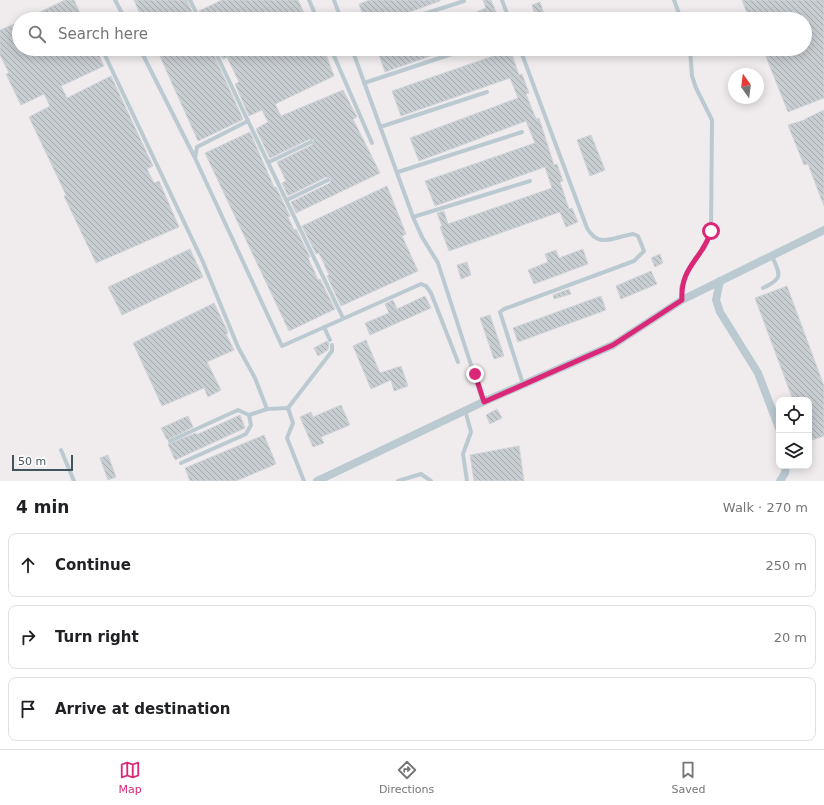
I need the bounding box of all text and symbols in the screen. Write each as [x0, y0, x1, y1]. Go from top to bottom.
search box [12, 12, 812, 56]
icon: search [26, 23, 48, 45]
text: Search here [58, 25, 148, 43]
north arrow [728, 68, 764, 104]
route start [702, 222, 720, 240]
route end [466, 365, 484, 383]
map controls [776, 397, 812, 469]
button: locate [776, 397, 812, 433]
button: layers [776, 433, 812, 469]
scale bar [12, 453, 73, 472]
text: 50 m [18, 455, 46, 468]
text: 4 min [16, 497, 69, 517]
text: Walk · 270 m [723, 500, 808, 515]
icon: ahead [17, 554, 39, 576]
text: Continue [55, 556, 131, 574]
text: 250 m [765, 558, 807, 573]
icon: right [17, 626, 39, 648]
text: Turn right [55, 628, 139, 646]
text: 20 m [774, 630, 807, 645]
icon: arrive [17, 698, 39, 720]
text: Arrive at destination [55, 700, 230, 718]
tab: Map [119, 759, 142, 796]
tab: Directions [379, 759, 434, 796]
tab: Saved [671, 759, 705, 796]

